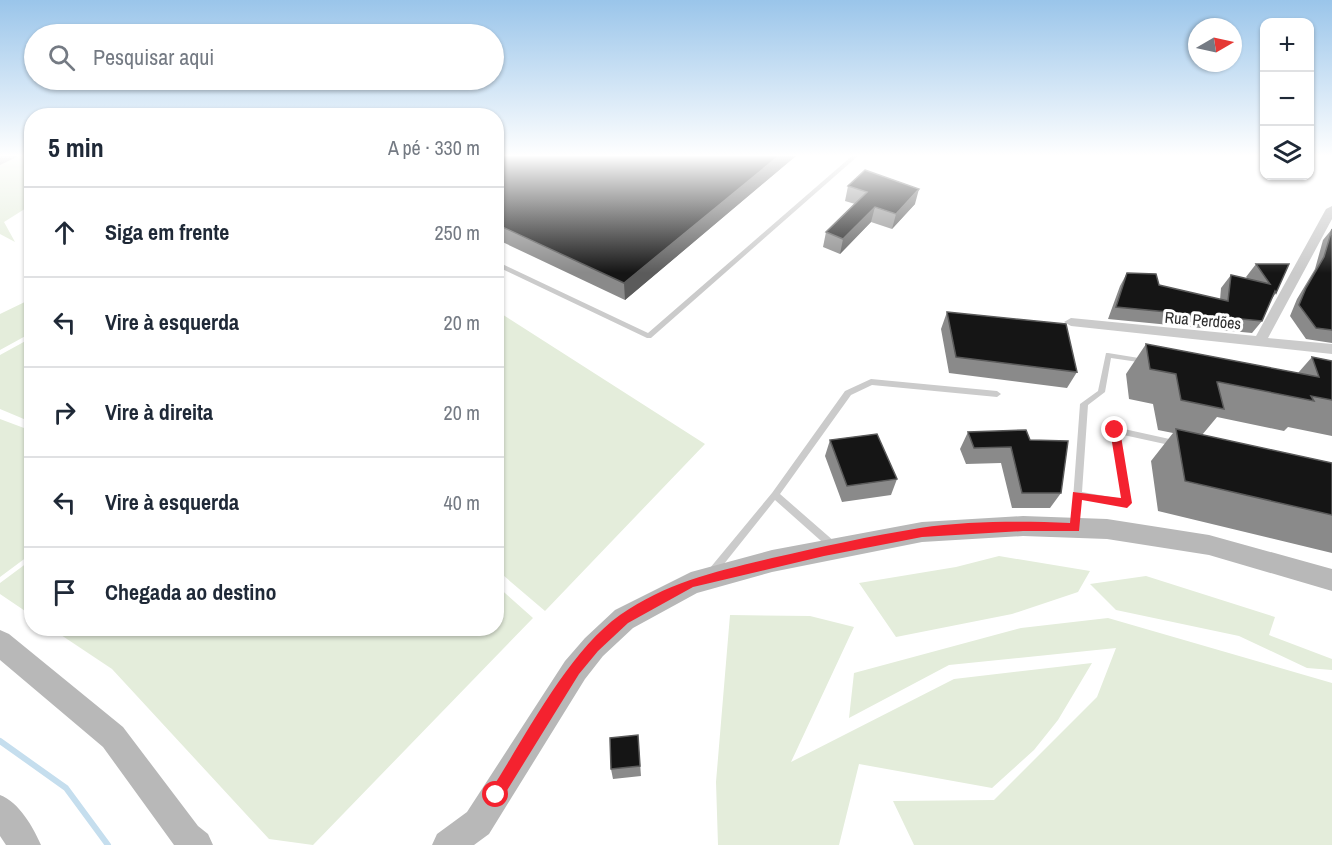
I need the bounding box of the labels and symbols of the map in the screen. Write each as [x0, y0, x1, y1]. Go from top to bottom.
north arrow [1188, 18, 1242, 72]
street label: Rua Perdões [1164, 306, 1242, 334]
route end [1101, 416, 1127, 442]
route start [482, 781, 508, 807]

